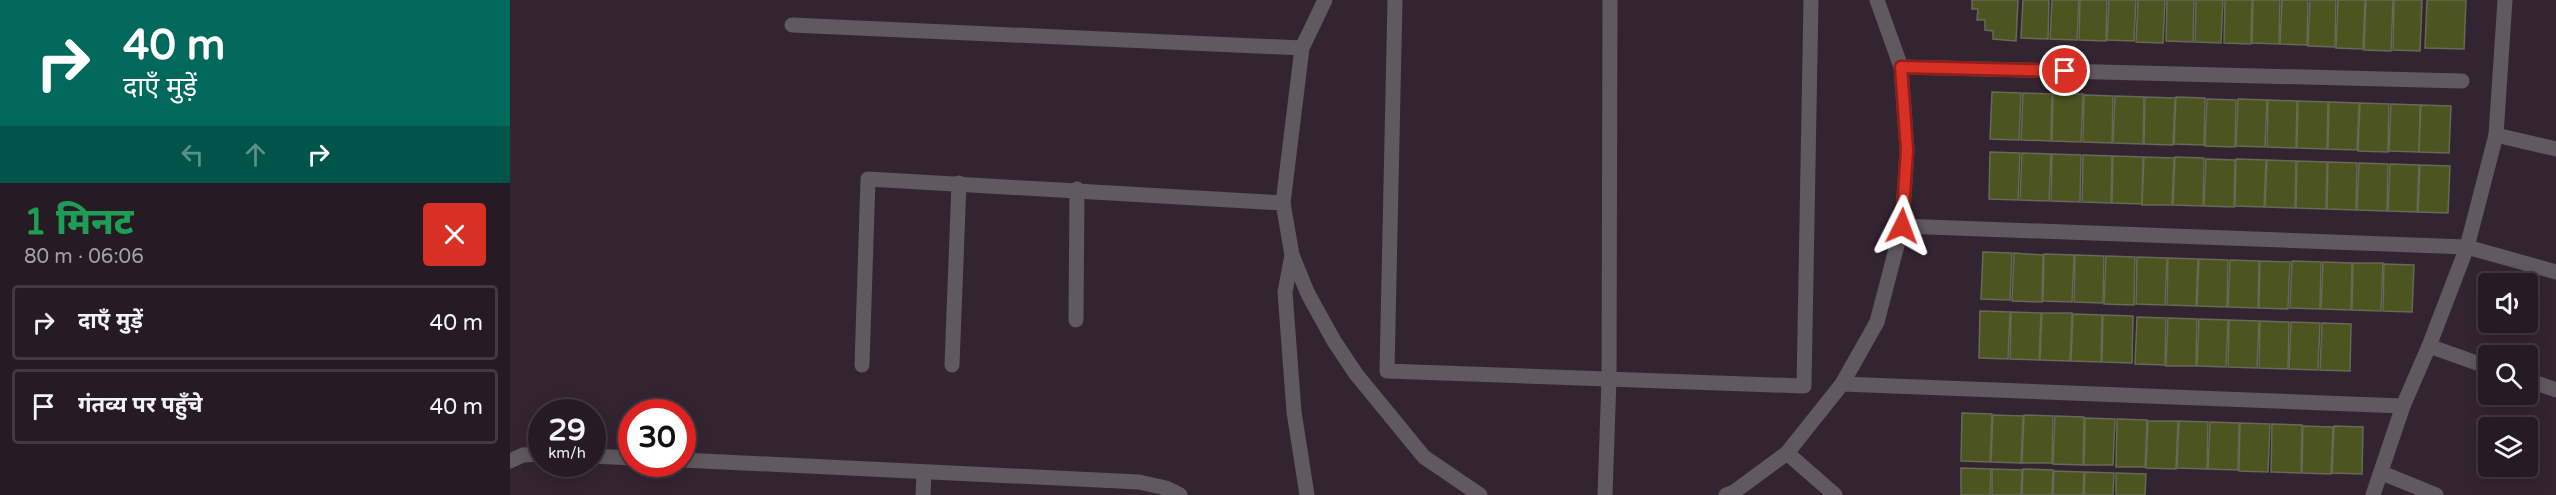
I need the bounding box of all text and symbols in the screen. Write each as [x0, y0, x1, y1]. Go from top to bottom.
text: 40 m [123, 20, 225, 71]
icon: right [24, 24, 102, 102]
pin [2039, 45, 2090, 96]
icon: arrive [2048, 54, 2081, 87]
text: दाएँ मुड़ें [123, 71, 197, 104]
icon: left [176, 138, 209, 171]
icon: ahead [239, 138, 272, 171]
icon: right [302, 138, 335, 171]
position arrow [1870, 194, 1934, 258]
text: 1 मिनट [24, 201, 133, 244]
button: close [423, 203, 486, 266]
text: 80 m · 06:06 [24, 245, 144, 269]
map controls [2478, 273, 2538, 477]
button: sound [2478, 273, 2538, 333]
icon: right [27, 306, 60, 339]
text: दाएँ मुड़ें [78, 308, 143, 334]
text: 40 m [429, 310, 483, 336]
button: search [2478, 345, 2538, 405]
icon: arrive [27, 390, 60, 423]
text: गंतव्य पर पहुँचे [78, 392, 203, 418]
text: 40 m [429, 394, 483, 420]
speed limit sign: 30 [618, 399, 696, 477]
text: 29 [548, 412, 586, 449]
button: layers [2478, 417, 2538, 477]
text: km/h [548, 444, 586, 462]

